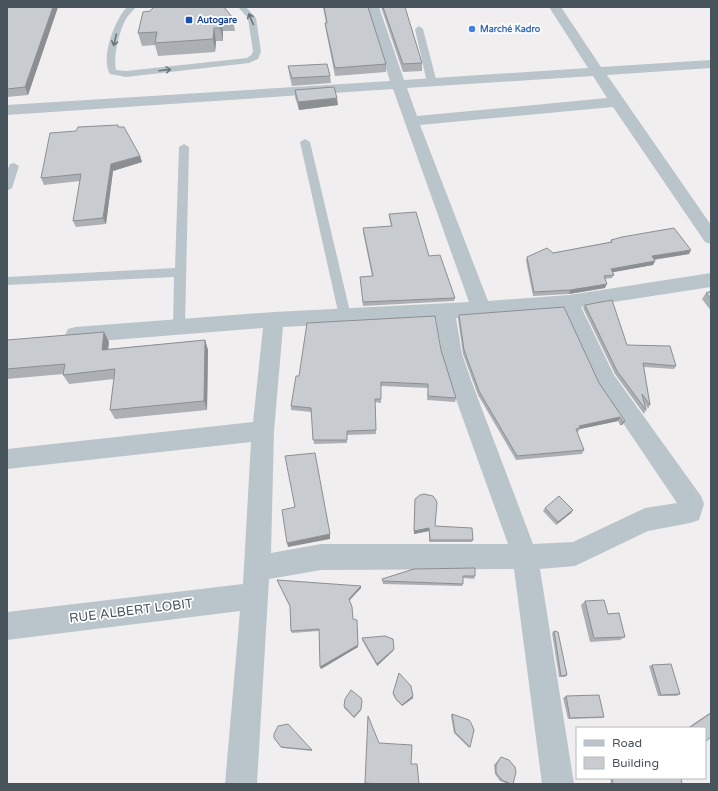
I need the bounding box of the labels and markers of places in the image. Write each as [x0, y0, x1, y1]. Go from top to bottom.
marker: Autogare [184, 15, 194, 25]
place label: Autogare [197, 15, 237, 26]
marker: Marché Kadro [467, 24, 477, 34]
place label: Marché Kadro [480, 24, 541, 35]

